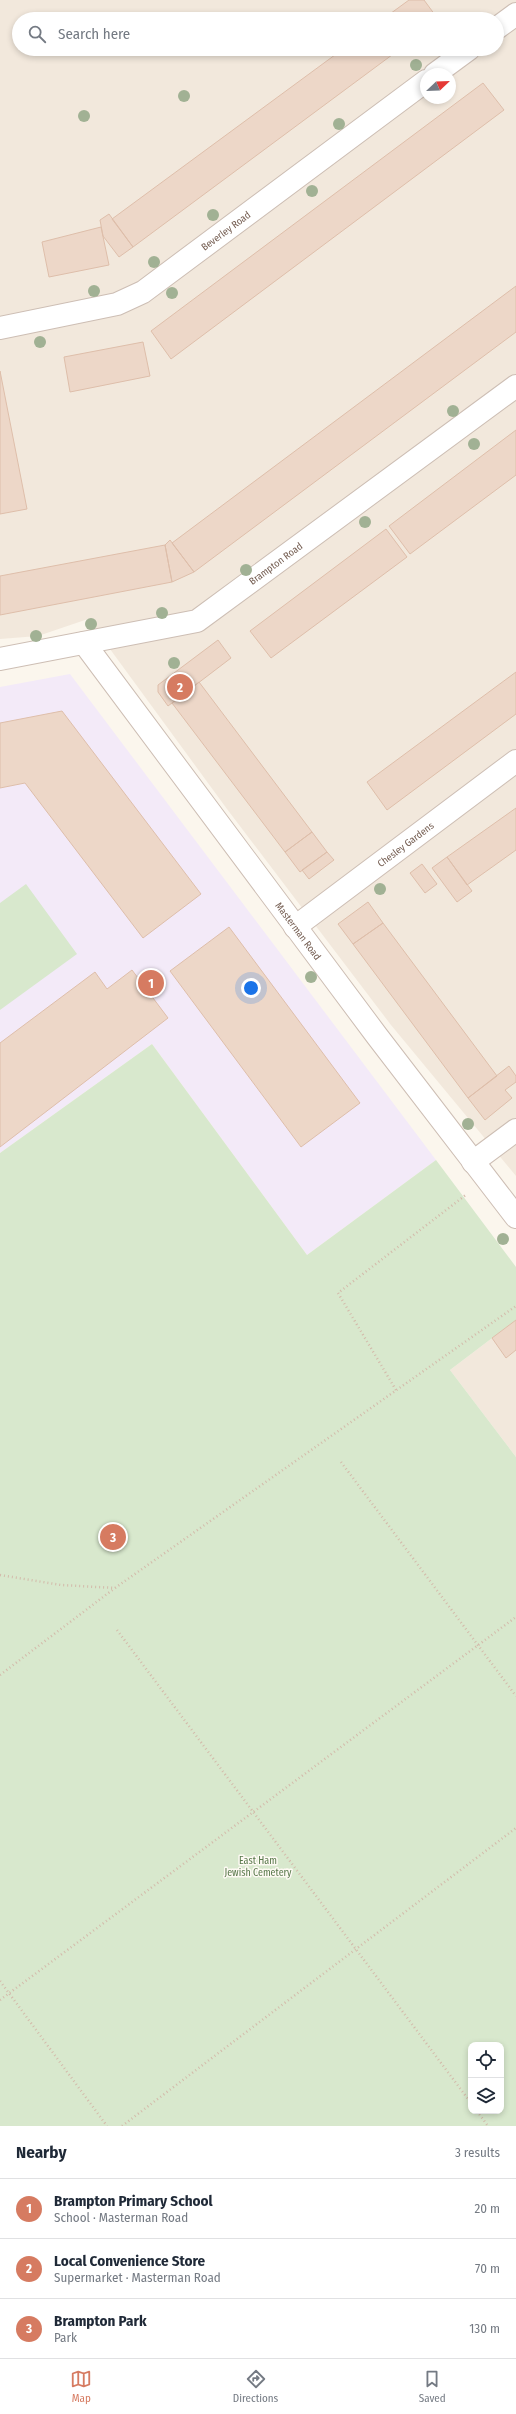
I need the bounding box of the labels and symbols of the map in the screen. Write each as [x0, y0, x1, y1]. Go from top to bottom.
north arrow [420, 68, 456, 104]
street label: Beverley Road [199, 209, 253, 254]
street label: Brampton Road [247, 540, 305, 588]
pin: 2 [167, 672, 193, 702]
street label: Chesley Gardens [375, 820, 437, 870]
street label: Masterman Road [272, 900, 323, 963]
pin: 1 [138, 968, 164, 998]
your location [241, 978, 261, 998]
pin: 3 [100, 1522, 126, 1552]
park label: East Ham Jewish Cemetery [224, 1855, 292, 1879]

